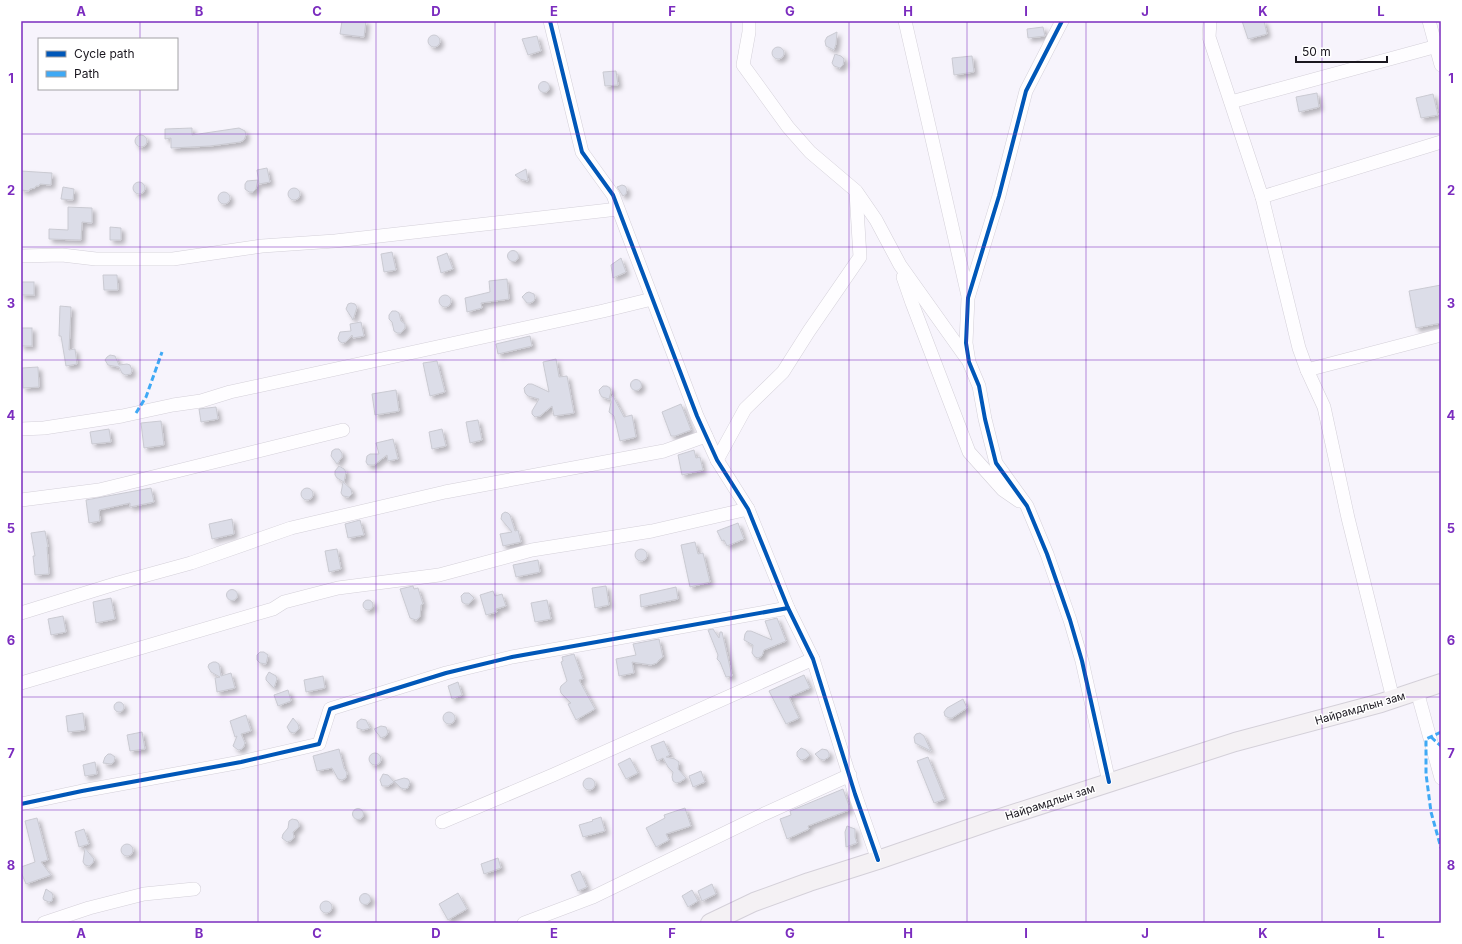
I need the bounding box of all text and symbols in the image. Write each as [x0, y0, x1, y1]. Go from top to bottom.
text: A [76, 3, 86, 19]
text: B [195, 3, 204, 19]
text: C [312, 3, 322, 19]
text: D [431, 3, 441, 19]
text: E [550, 3, 558, 19]
text: F [668, 3, 676, 19]
text: G [785, 3, 795, 19]
text: H [903, 3, 913, 19]
text: I [1024, 3, 1028, 19]
text: J [1141, 3, 1149, 19]
text: K [1258, 3, 1268, 19]
text: L [1377, 3, 1385, 19]
legend [38, 38, 178, 90]
scale bar [1296, 38, 1387, 64]
text: 50 m [1302, 44, 1331, 59]
text: Cycle path [74, 46, 135, 61]
text: Path [74, 66, 99, 81]
text: 1 [8, 70, 14, 86]
text: 1 [1448, 70, 1454, 86]
text: 2 [7, 182, 15, 198]
text: 2 [1447, 182, 1455, 198]
text: 3 [7, 295, 15, 311]
text: 3 [1447, 295, 1455, 311]
text: 4 [7, 407, 16, 423]
text: 4 [1447, 407, 1456, 423]
text: 5 [7, 520, 15, 536]
text: 5 [1447, 520, 1455, 536]
text: 6 [7, 632, 15, 648]
text: 6 [1447, 632, 1455, 648]
street label: Найрамдлын зам [1313, 688, 1407, 728]
text: 7 [7, 745, 15, 761]
text: 7 [1447, 745, 1455, 761]
street label: Найрамдлын зам [1003, 781, 1097, 823]
text: 8 [7, 857, 15, 873]
text: 8 [1447, 857, 1455, 873]
text: A [76, 925, 86, 941]
text: B [195, 925, 204, 941]
text: C [312, 925, 322, 941]
text: D [431, 925, 441, 941]
text: E [550, 925, 558, 941]
text: F [668, 925, 676, 941]
text: G [785, 925, 795, 941]
text: H [903, 925, 913, 941]
text: I [1024, 925, 1028, 941]
text: J [1141, 925, 1149, 941]
text: K [1258, 925, 1268, 941]
text: L [1377, 925, 1385, 941]

